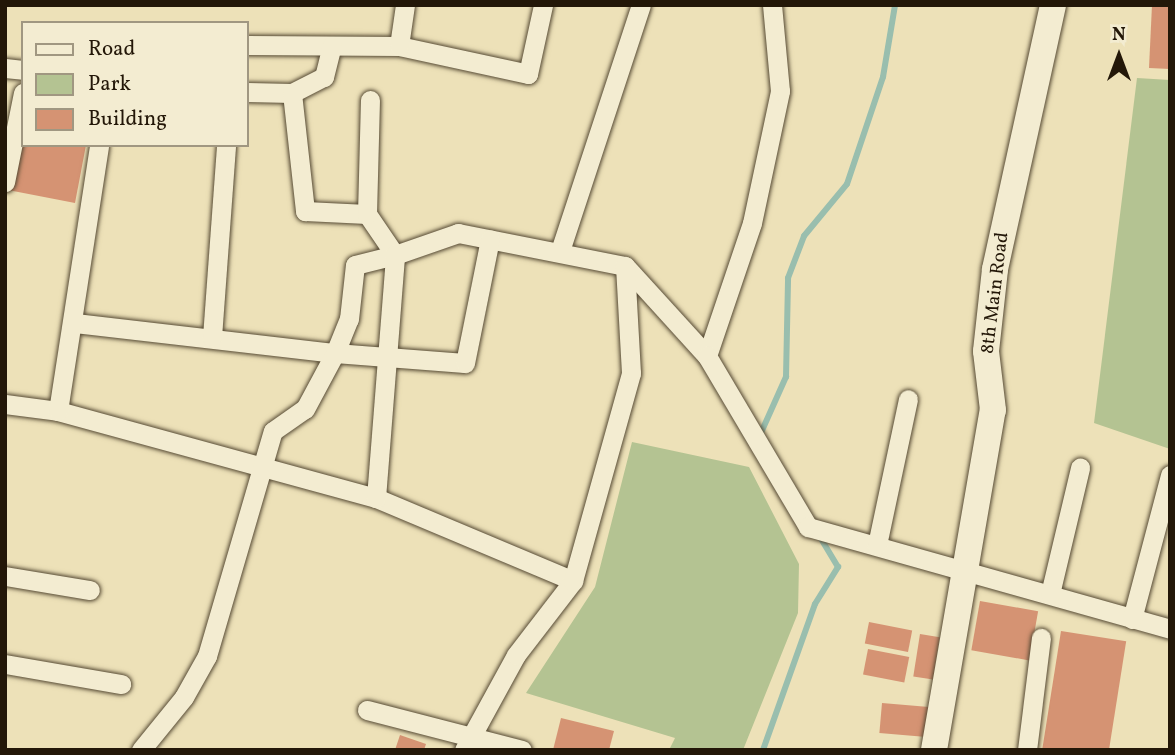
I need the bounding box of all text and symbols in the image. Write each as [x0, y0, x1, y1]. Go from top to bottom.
legend [21, 21, 248, 147]
north arrow [1084, 21, 1154, 91]
text: N [1112, 22, 1126, 48]
text: Road [88, 35, 135, 64]
text: Park [88, 70, 131, 99]
text: Building [88, 105, 167, 134]
street label: 8th Main Road [977, 231, 1015, 355]

